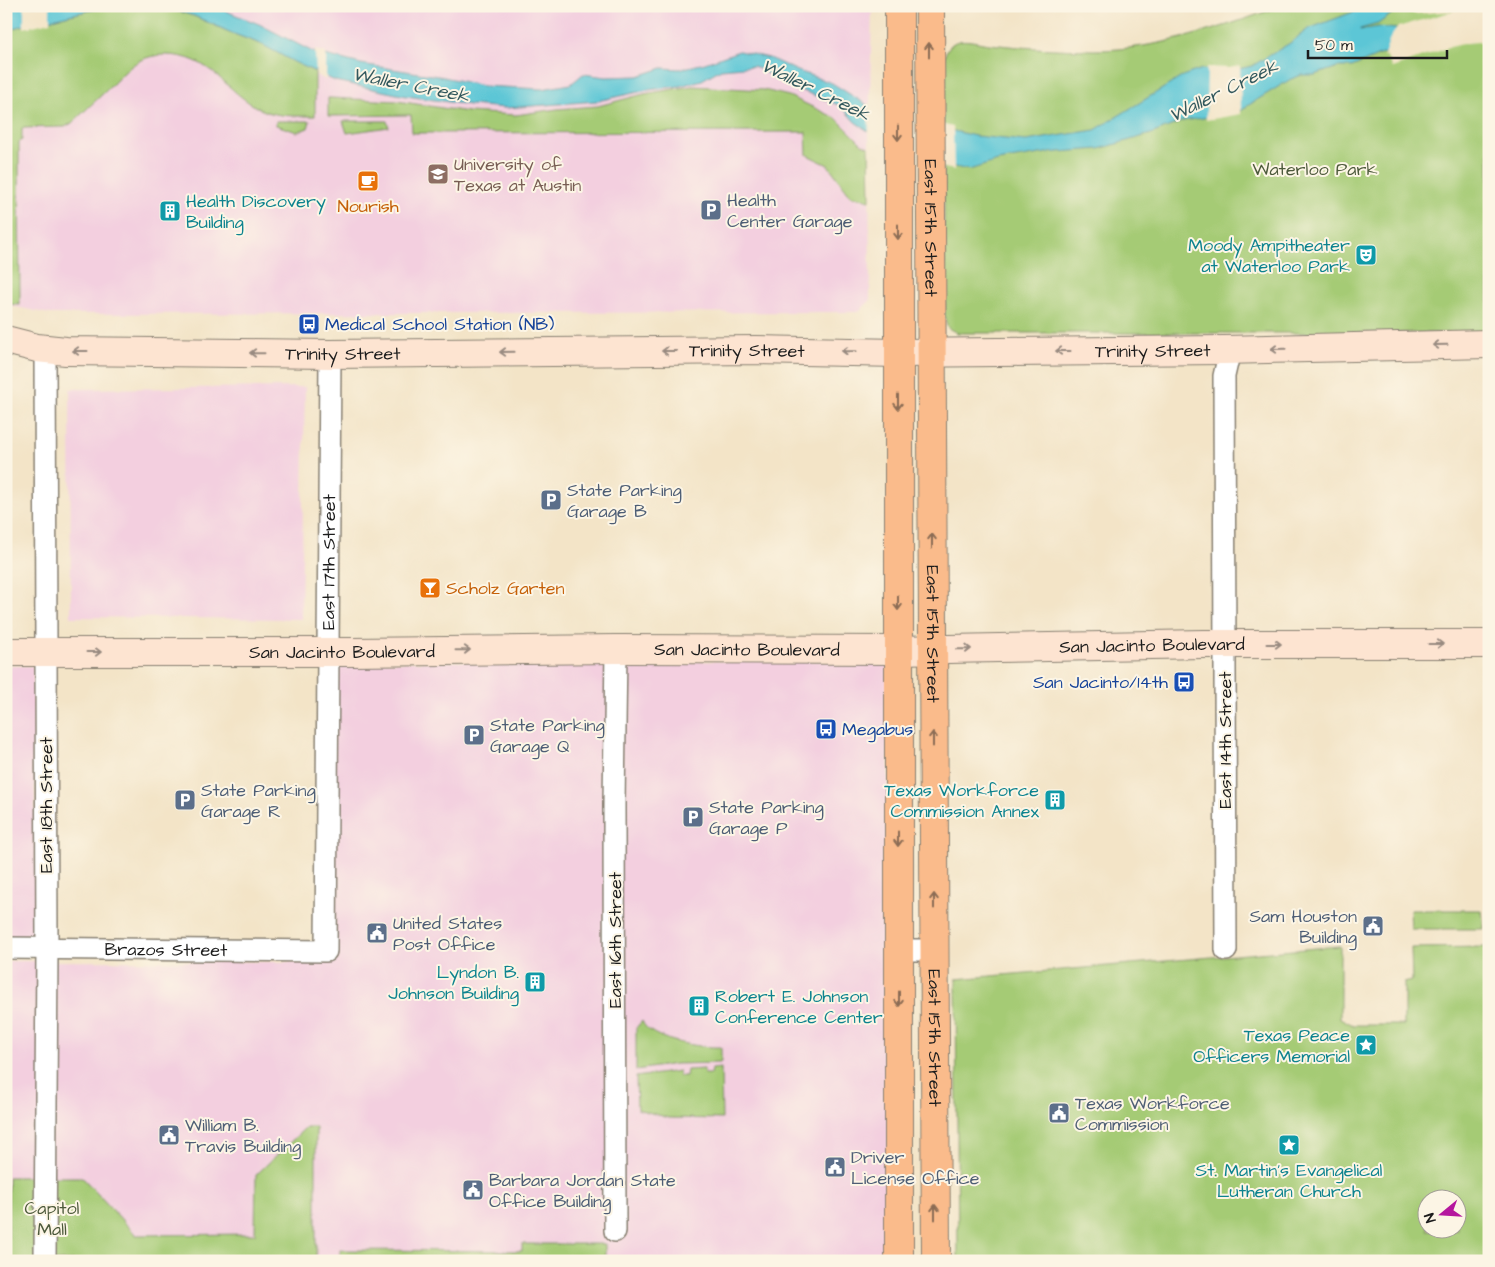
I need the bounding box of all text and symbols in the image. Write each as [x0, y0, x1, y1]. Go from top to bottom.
scale bar [1308, 28, 1446, 60]
text: 50 m [1315, 35, 1353, 56]
one-way arrow [924, 43, 934, 59]
water label: Waller Creek [756, 52, 875, 128]
water label: Waller Creek [1165, 53, 1283, 129]
water label: Waller Creek [350, 61, 472, 110]
one-way arrow [893, 124, 903, 141]
place label: University of Texas at Austin [454, 152, 581, 198]
park label: Waterloo Park [1253, 157, 1377, 182]
street label: East 15th Street [918, 159, 943, 297]
school or university icon: University of Texas at Austin [426, 162, 450, 186]
cafe icon: Nourish [356, 169, 380, 193]
place label: Health Center Garage [727, 188, 853, 235]
place label: Health Discovery Building [186, 189, 326, 236]
place label: Nourish [337, 194, 399, 219]
parking icon: Health Center Garage [699, 198, 723, 222]
building icon: Health Discovery Building [158, 199, 182, 223]
one-way arrow [893, 224, 903, 240]
place label: Moody Ampitheater at Waterloo Park [1188, 233, 1350, 279]
theatre icon: Moody Ampitheater at Waterloo Park [1354, 243, 1378, 267]
bus stop icon: Medical School Station (NB) [297, 312, 321, 336]
place label: Medical School Station (NB) [325, 312, 554, 337]
street label: Trinity Street [689, 338, 806, 364]
street label: Trinity Street [1095, 338, 1211, 365]
one-way arrow [1432, 340, 1448, 350]
street label: Trinity Street [285, 341, 401, 368]
one-way arrow [1270, 344, 1286, 354]
one-way arrow [72, 346, 88, 356]
one-way arrow [661, 346, 678, 356]
one-way arrow [1055, 346, 1071, 356]
one-way arrow [499, 347, 515, 357]
one-way arrow [841, 347, 857, 356]
one-way arrow [249, 348, 265, 358]
one-way arrow [893, 393, 903, 409]
place label: State Parking Garage B [567, 478, 682, 525]
parking icon: State Parking Garage B [539, 488, 563, 512]
street label: East 17th Street [316, 493, 342, 630]
one-way arrow [927, 533, 937, 550]
street label: East 15th Street [920, 565, 945, 703]
bar icon: Scholz Garten [418, 576, 442, 600]
place label: Scholz Garten [446, 576, 565, 601]
one-way arrow [893, 595, 903, 611]
street label: San Jacinto Boulevard [1059, 632, 1245, 660]
street label: San Jacinto Boulevard [654, 637, 840, 663]
street label: San Jacinto Boulevard [249, 639, 435, 665]
one-way arrow [1265, 639, 1281, 649]
one-way arrow [1428, 639, 1444, 649]
one-way arrow [956, 644, 972, 654]
one-way arrow [455, 645, 471, 655]
one-way arrow [85, 647, 101, 657]
place label: San Jacinto/14th [1033, 670, 1168, 695]
bus stop icon: San Jacinto/14th [1172, 670, 1196, 694]
street label: East 14th Street [1213, 671, 1238, 808]
place label: State Parking Garage Q [490, 713, 605, 760]
bus stop icon: Megabus [814, 717, 838, 741]
place label: Megabus [842, 717, 913, 743]
parking icon: State Parking Garage Q [462, 723, 486, 747]
one-way arrow [928, 731, 938, 747]
street label: East 18th Street [34, 736, 59, 873]
place label: State Parking Garage R [201, 778, 316, 825]
place label: Texas Workforce Commission Annex [884, 778, 1040, 824]
parking icon: State Parking Garage R [173, 788, 197, 812]
building icon: Texas Workforce Commission Annex [1043, 788, 1067, 812]
place label: State Parking Garage P [709, 795, 824, 842]
parking icon: State Parking Garage P [681, 805, 705, 829]
one-way arrow [893, 830, 903, 847]
street label: East 16th Street [603, 871, 628, 1008]
one-way arrow [929, 893, 938, 909]
place label: Sam Houston Building [1249, 904, 1357, 951]
place label: United States Post Office [393, 911, 502, 957]
public building icon: Sam Houston Building [1361, 914, 1385, 938]
public building icon: United States Post Office [365, 921, 389, 945]
street label: Brazos Street [104, 937, 228, 963]
place label: Lyndon B. Johnson Building [388, 960, 519, 1007]
street label: East 15th Street [922, 969, 947, 1107]
building icon: Lyndon B. Johnson Building [523, 970, 547, 994]
place label: Robert E. Johnson Conference Center [715, 984, 883, 1030]
one-way arrow [894, 990, 904, 1007]
building icon: Robert E. Johnson Conference Center [687, 994, 711, 1018]
place label: Texas Peace Officers Memorial [1193, 1023, 1350, 1069]
place icon: Texas Peace Officers Memorial [1354, 1033, 1378, 1057]
place label: Texas Workforce Commission [1075, 1091, 1230, 1137]
public building icon: Texas Workforce Commission [1047, 1101, 1071, 1125]
place label: William B. Travis Building [185, 1113, 301, 1160]
public building icon: William B. Travis Building [157, 1123, 181, 1147]
place icon: St. Martin's Evangelical Lutheran Church [1277, 1133, 1301, 1157]
place label: Driver License Office [851, 1145, 980, 1191]
public building icon: Driver License Office [823, 1155, 847, 1179]
place label: St. Martin's Evangelical Lutheran Church [1196, 1158, 1383, 1204]
place label: Barbara Jordan State Office Building [489, 1168, 676, 1215]
public building icon: Barbara Jordan State Office Building [461, 1178, 485, 1202]
north arrow [1418, 1190, 1468, 1240]
park label: Capitol Mall [25, 1196, 80, 1242]
one-way arrow [930, 1204, 940, 1220]
text: N [1420, 1210, 1441, 1225]

